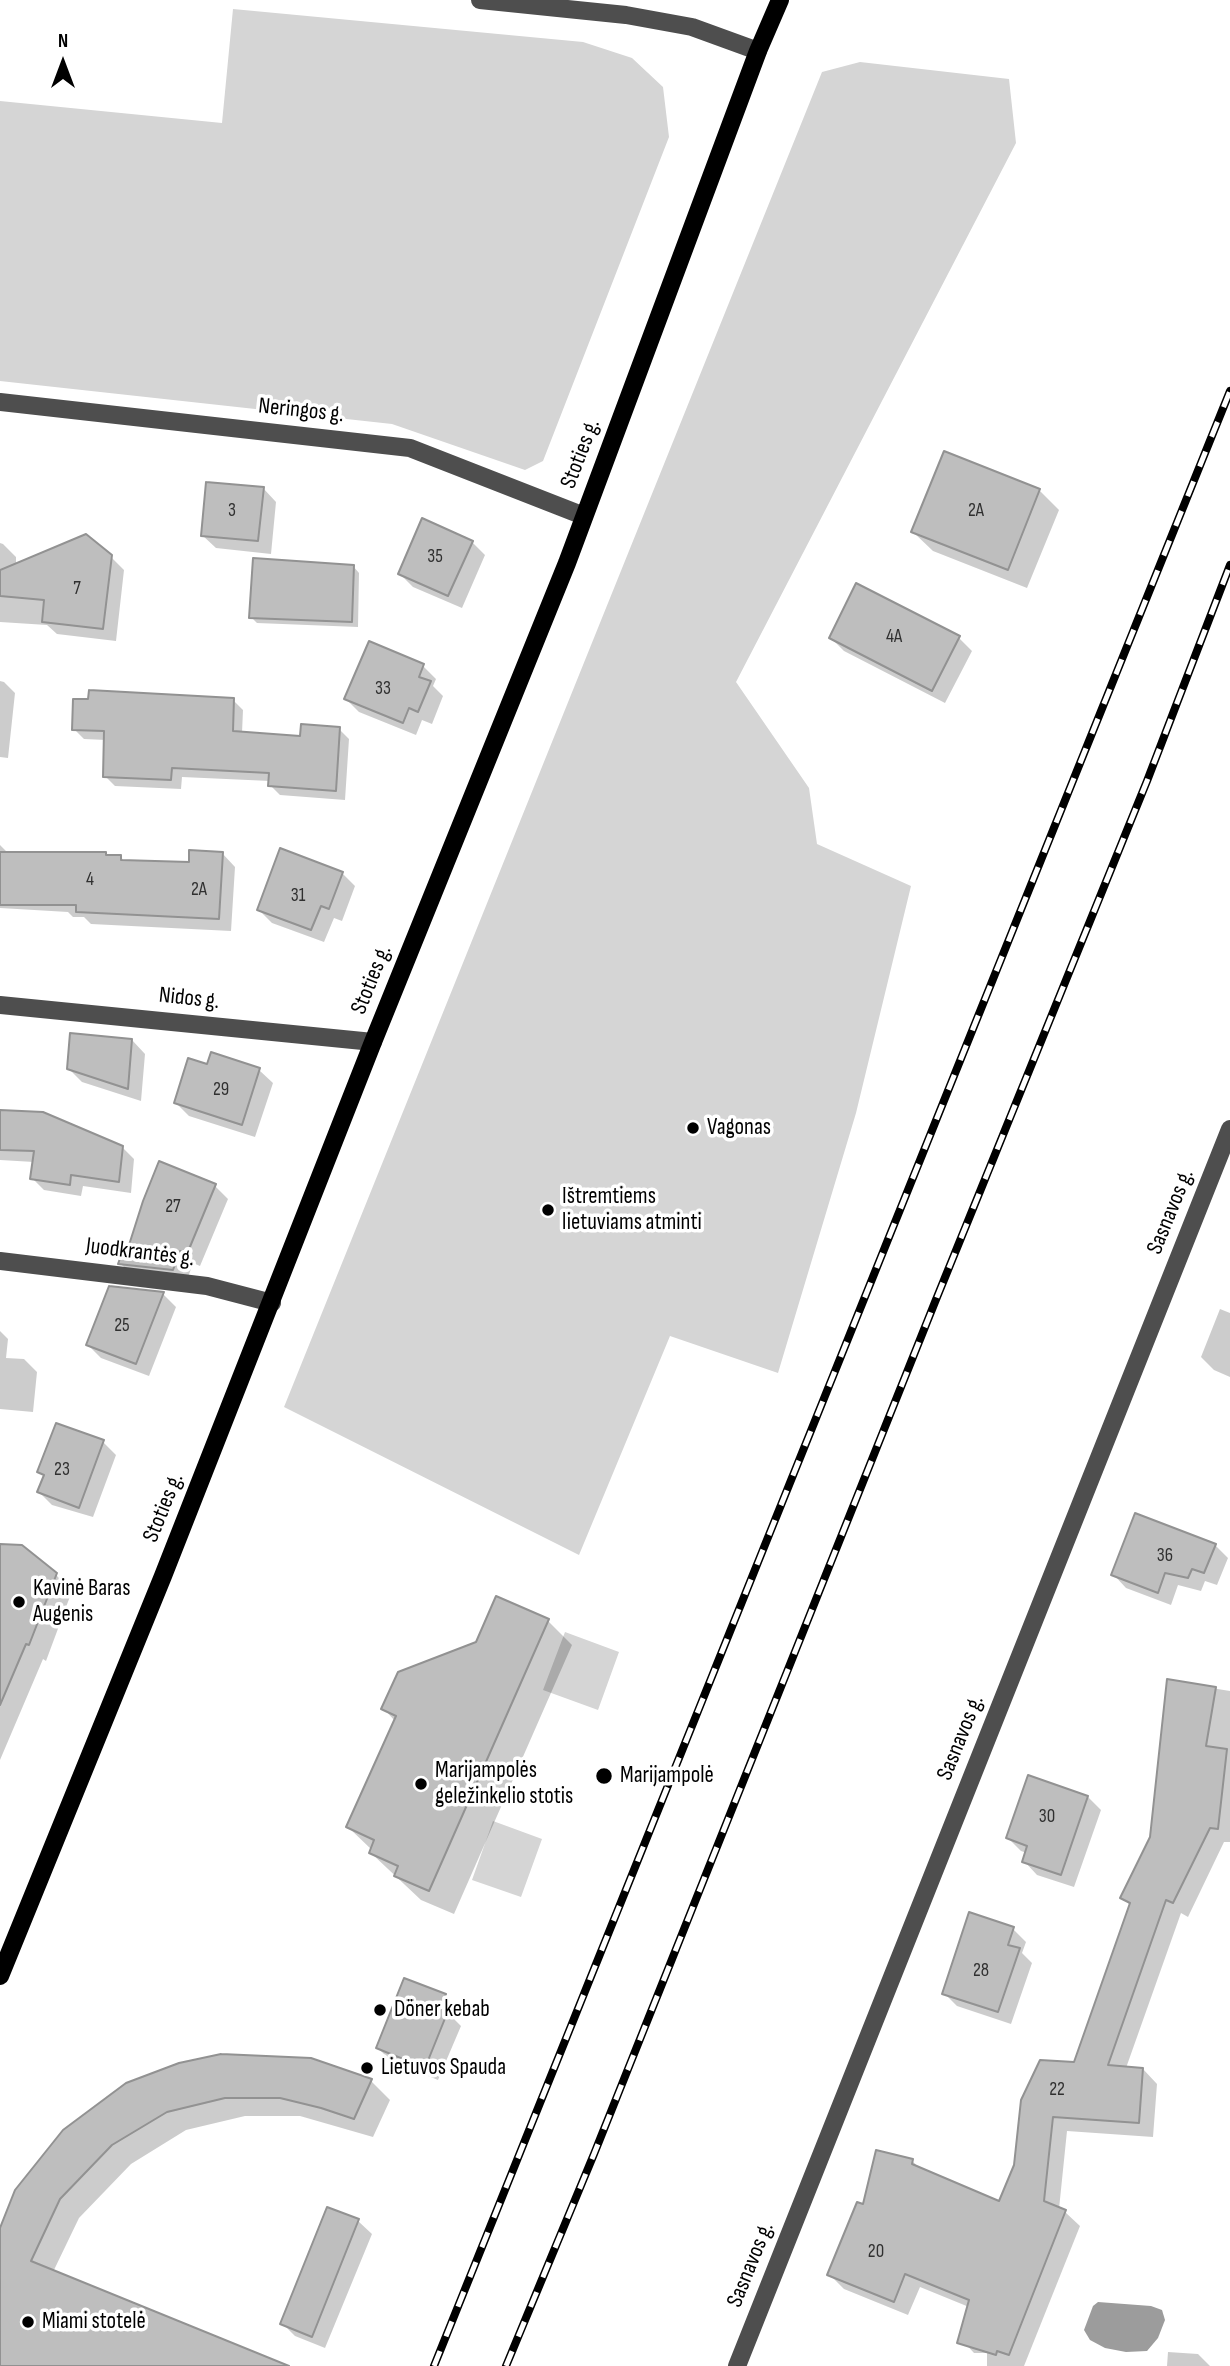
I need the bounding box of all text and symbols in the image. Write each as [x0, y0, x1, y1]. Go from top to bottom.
north arrow [28, 28, 98, 98]
text: N [58, 30, 68, 53]
street label: Neringos g. [257, 393, 345, 429]
street label: Stoties g. [555, 415, 607, 493]
house number: 3 [228, 500, 236, 522]
house number: 2A [968, 500, 984, 522]
house number: 35 [427, 546, 443, 568]
house number: 7 [73, 578, 81, 600]
house number: 4A [886, 626, 902, 648]
house number: 33 [375, 678, 391, 700]
house number: 4 [86, 869, 94, 891]
house number: 2A [191, 879, 207, 901]
house number: 31 [291, 885, 305, 907]
street label: Stoties g. [346, 941, 398, 1019]
street label: Nidos g. [157, 982, 221, 1016]
house number: 29 [213, 1079, 229, 1101]
place label: Vagonas [707, 1114, 771, 1142]
marker: Vagonas [685, 1120, 701, 1136]
street label: Sasnavos g. [1142, 1165, 1200, 1259]
place label: Ištremtiems lietuviams atminti [562, 1183, 702, 1237]
house number: 27 [165, 1196, 181, 1218]
marker: Ištremtiems lietuviams atminti [540, 1202, 556, 1218]
street label: Juodkrantės g. [84, 1233, 196, 1273]
house number: 25 [114, 1315, 130, 1337]
house number: 23 [54, 1459, 70, 1481]
street label: Stoties g. [138, 1469, 190, 1547]
house number: 36 [1157, 1545, 1173, 1567]
place label: Kavinė Baras Augenis [33, 1575, 130, 1629]
marker: Kavinė Baras Augenis [11, 1594, 27, 1610]
street label: Sasnavos g. [932, 1691, 990, 1785]
place label: Marijampolės geležinkelio stotis [435, 1757, 573, 1811]
place label: Marijampolė [620, 1762, 714, 1790]
marker: Marijampolė [594, 1766, 614, 1786]
marker: Marijampolės geležinkelio stotis [413, 1776, 429, 1792]
house number: 30 [1039, 1806, 1055, 1828]
house number: 28 [973, 1960, 989, 1982]
place label: Döner kebab [394, 1996, 490, 2024]
marker: Döner kebab [372, 2002, 388, 2018]
place label: Lietuvos Spauda [381, 2054, 506, 2082]
marker: Lietuvos Spauda [359, 2060, 375, 2076]
house number: 22 [1049, 2079, 1065, 2101]
street label: Sasnavos g. [722, 2218, 780, 2312]
house number: 20 [868, 2241, 884, 2263]
place label: Miami stotelė [42, 2308, 146, 2336]
marker: Miami stotelė [20, 2314, 36, 2330]

